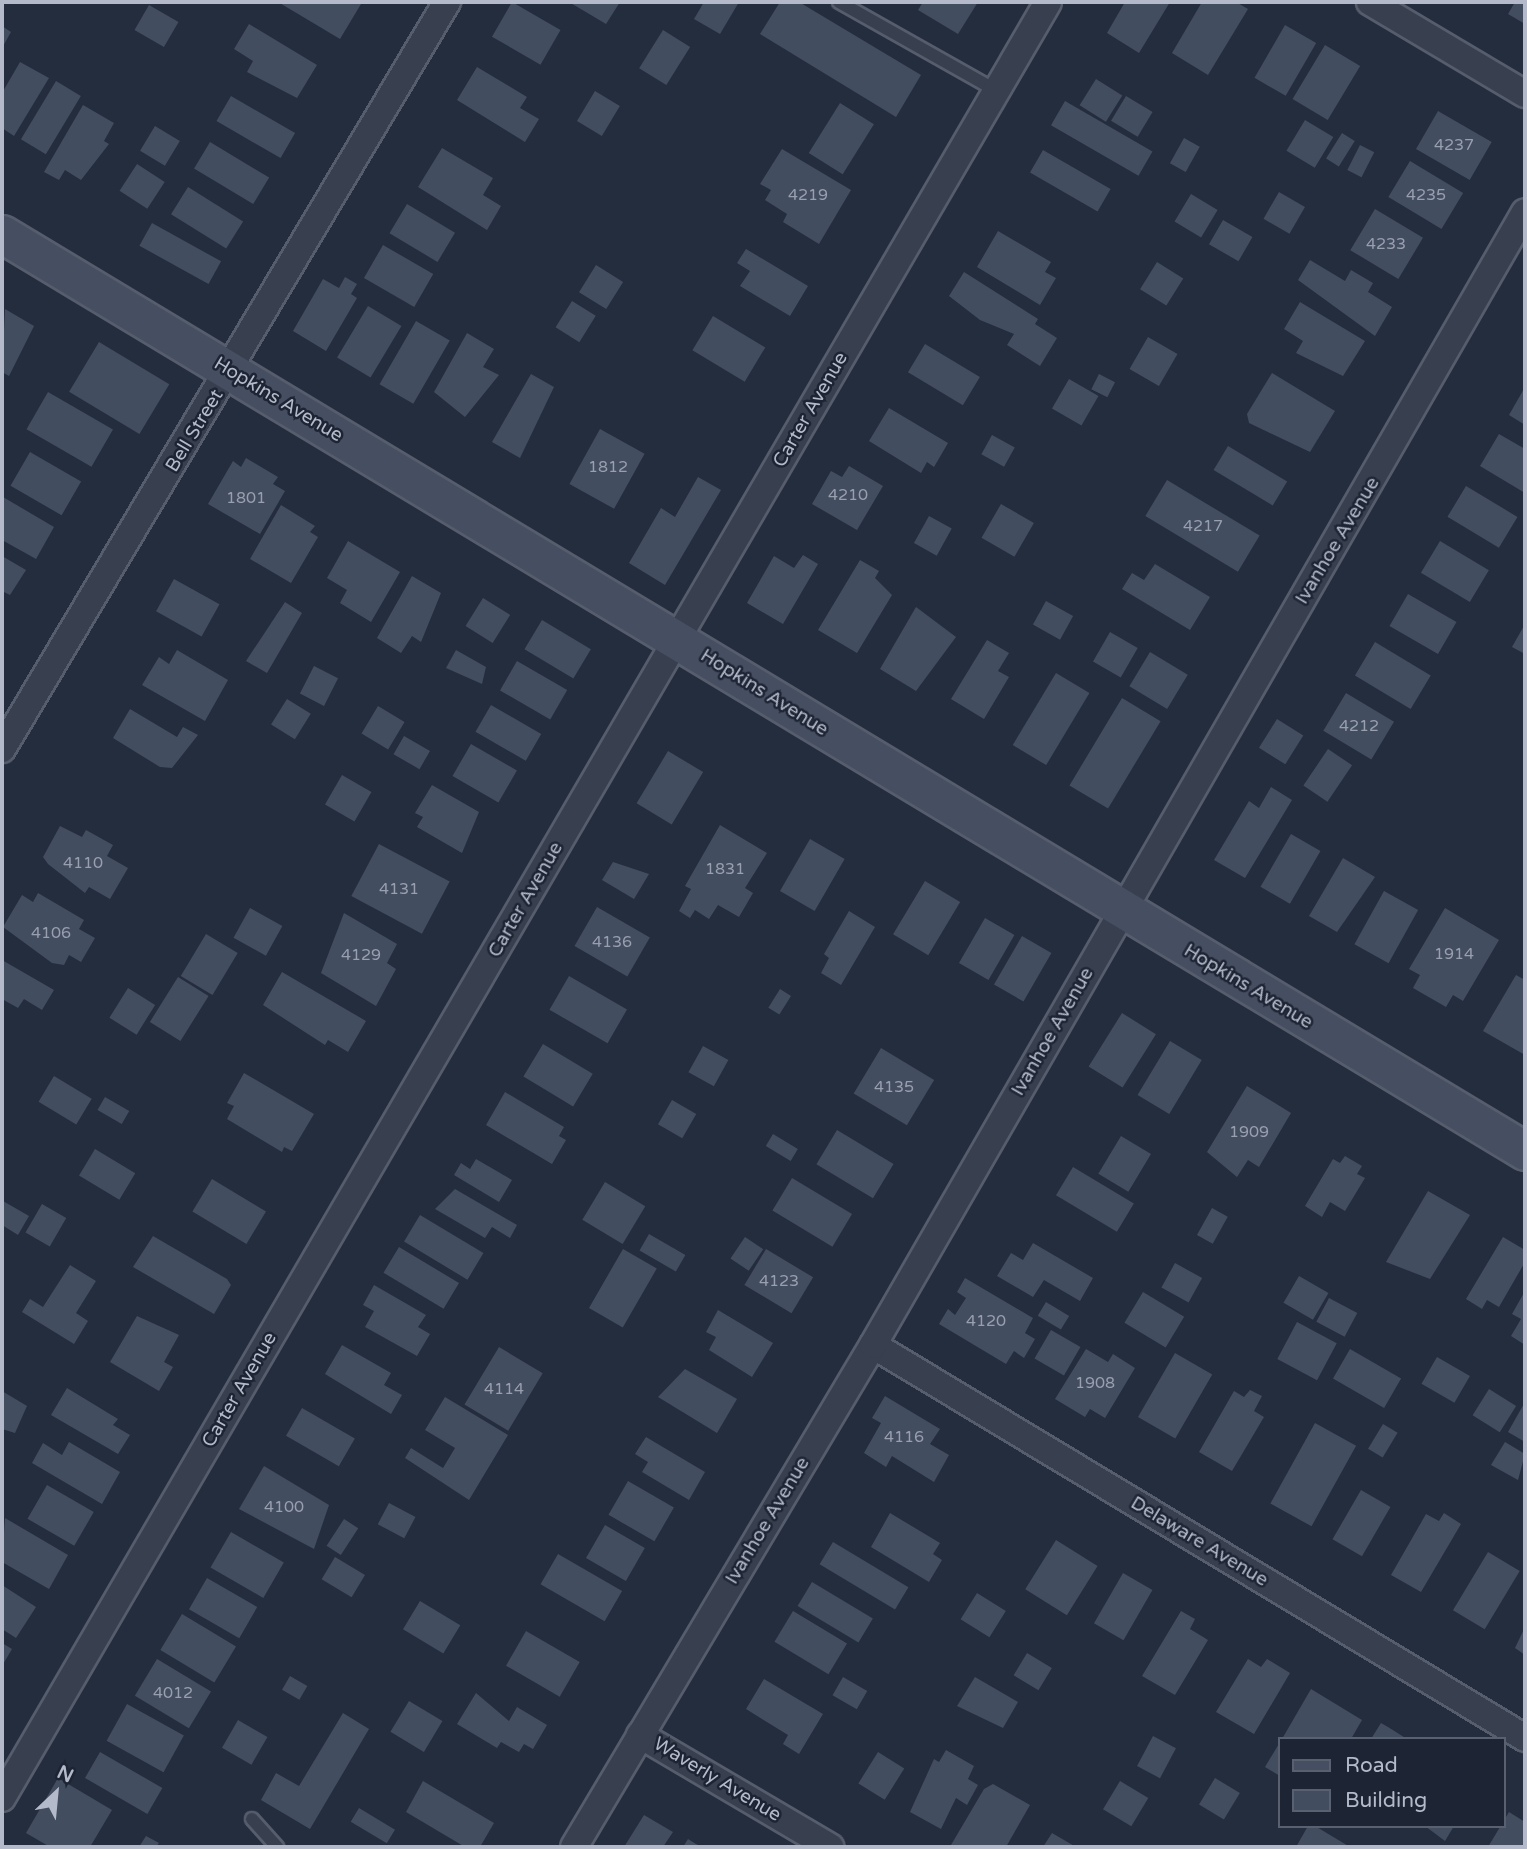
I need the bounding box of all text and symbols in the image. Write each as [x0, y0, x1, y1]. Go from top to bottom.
house number: 4237 [1434, 135, 1474, 155]
house number: 4219 [788, 185, 828, 205]
house number: 4235 [1406, 185, 1446, 205]
house number: 4233 [1366, 234, 1406, 254]
street label: Carter Avenue [769, 348, 853, 472]
street label: Hopkins Avenue [209, 353, 347, 447]
street label: Bell Street [161, 385, 229, 477]
house number: 1812 [588, 457, 628, 477]
street label: Ivanhoe Avenue [1291, 473, 1385, 609]
house number: 4210 [828, 485, 868, 505]
house number: 1801 [226, 488, 266, 508]
house number: 4217 [1183, 516, 1223, 536]
street label: Hopkins Avenue [696, 645, 832, 741]
house number: 4212 [1339, 716, 1379, 736]
street label: Carter Avenue [484, 838, 568, 962]
house number: 4110 [63, 853, 103, 873]
house number: 1831 [705, 859, 745, 879]
house number: 4131 [379, 879, 419, 899]
house number: 4106 [31, 923, 71, 943]
house number: 4136 [592, 932, 632, 952]
street label: Hopkins Avenue [1179, 940, 1317, 1034]
house number: 1914 [1434, 944, 1474, 964]
house number: 4129 [341, 945, 381, 965]
street label: Ivanhoe Avenue [1007, 964, 1099, 1100]
house number: 4135 [874, 1077, 914, 1097]
house number: 1909 [1229, 1122, 1269, 1142]
house number: 4123 [759, 1271, 799, 1291]
house number: 4120 [966, 1311, 1006, 1331]
street label: Carter Avenue [198, 1328, 282, 1452]
house number: 1908 [1075, 1373, 1115, 1393]
house number: 4114 [484, 1379, 524, 1399]
house number: 4116 [884, 1427, 924, 1447]
street label: Ivanhoe Avenue [721, 1453, 815, 1589]
street label: Delaware Avenue [1126, 1492, 1272, 1592]
house number: 4100 [264, 1497, 304, 1517]
house number: 4012 [153, 1683, 193, 1703]
street label: Waverly Avenue [649, 1733, 785, 1827]
legend [1278, 1737, 1506, 1828]
text: Road [1345, 1753, 1398, 1778]
north arrow [21, 1758, 91, 1828]
text: N [54, 1761, 77, 1787]
text: Building [1345, 1788, 1427, 1813]

